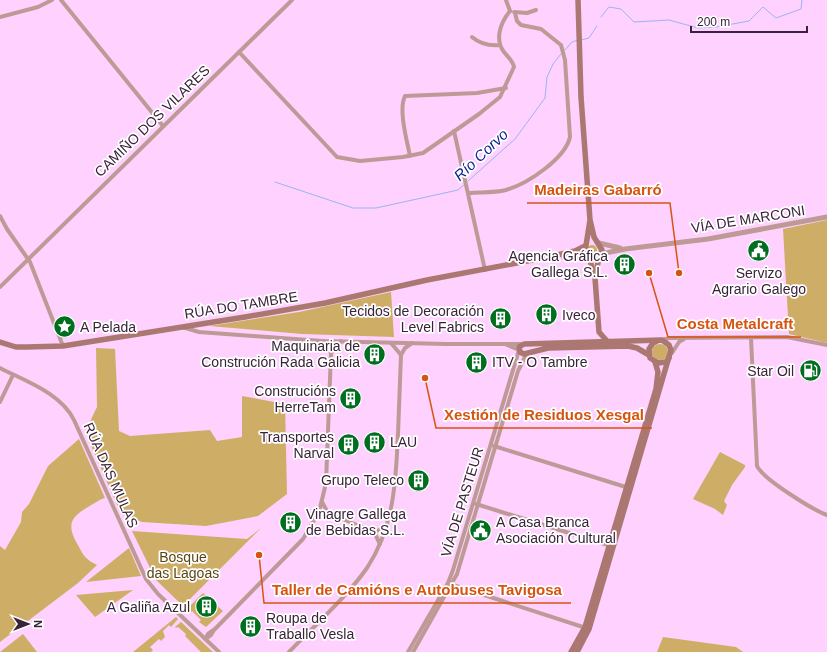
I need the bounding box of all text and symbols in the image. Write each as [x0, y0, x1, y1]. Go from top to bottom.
scale bar [691, 8, 807, 34]
text: 200 m [697, 15, 730, 29]
street label: CAMIÑO DOS VILARES [91, 62, 213, 180]
water label: Río Corvo [450, 125, 511, 184]
callout: Madeiras Gabarró [527, 176, 670, 203]
text: Madeiras Gabarró [534, 181, 662, 198]
street label: VÍA DE MARCONI [690, 202, 806, 236]
public building icon: Servizo Agrario Galego [746, 238, 772, 264]
place label: Agencia Gráfica Gallega S.L. [508, 248, 608, 280]
building icon: Agencia Gráfica Gallega S.L. [611, 251, 637, 277]
place label: Servizo Agrario Galego [712, 265, 806, 297]
street label: RÚA DO TAMBRE [183, 288, 299, 322]
building icon: Iveco [533, 302, 559, 328]
place label: Tecidos de Decoración Level Fabrics [342, 303, 484, 335]
building icon: Tecidos de Decoración Level Fabrics [487, 306, 513, 332]
place label: Iveco [562, 307, 596, 323]
callout: Costa Metalcraft [668, 310, 801, 337]
place icon: A Pelada [51, 314, 77, 340]
text: Costa Metalcraft [677, 315, 793, 332]
place label: A Pelada [80, 319, 136, 335]
place label: Maquinaria de Construción Rada Galicia [201, 338, 360, 370]
building icon: Maquinaria de Construción Rada Galicia [362, 341, 388, 367]
building icon: ITV - O Tambre [464, 349, 490, 375]
place label: ITV - O Tambre [492, 354, 588, 370]
fuel station icon: Star Oil [797, 358, 823, 384]
place label: Star Oil [747, 363, 794, 379]
place label: Construcións HerreTam [254, 383, 336, 415]
building icon: Construcións HerreTam [338, 386, 364, 412]
callout: Xestión de Residuos Xesgal [436, 401, 652, 428]
text: Xestión de Residuos Xesgal [444, 406, 644, 423]
street label: RÚA DAS MULAS [81, 420, 141, 530]
place label: Transportes Narval [260, 429, 334, 461]
building icon: LAU [362, 429, 388, 455]
building icon: Transportes Narval [336, 432, 362, 458]
place label: LAU [390, 434, 417, 450]
street label: VÍA DE PASTEUR [438, 445, 486, 559]
building icon: Grupo Teleco [406, 467, 432, 493]
place label: Grupo Teleco [321, 472, 404, 488]
place label: Vinagre Gallega de Bebidas S.L. [306, 506, 406, 538]
building icon: Vinagre Gallega de Bebidas S.L. [278, 509, 304, 535]
place label: A Casa Branca Asociación Cultural [496, 514, 616, 546]
public building icon: A Casa Branca Asociación Cultural [467, 517, 493, 543]
park label: Bosque das Lagoas [147, 549, 219, 581]
callout: Taller de Camións e Autobuses Tavigosa [264, 576, 571, 603]
text: Taller de Camións e Autobuses Tavigosa [272, 581, 563, 598]
building icon: A Galiña Azul [193, 594, 219, 620]
place label: A Galiña Azul [107, 599, 190, 615]
north arrow [8, 604, 48, 644]
place label: Roupa de Traballo Vesla [266, 610, 354, 642]
building icon: Roupa de Traballo Vesla [237, 613, 263, 639]
text: N [32, 620, 44, 628]

